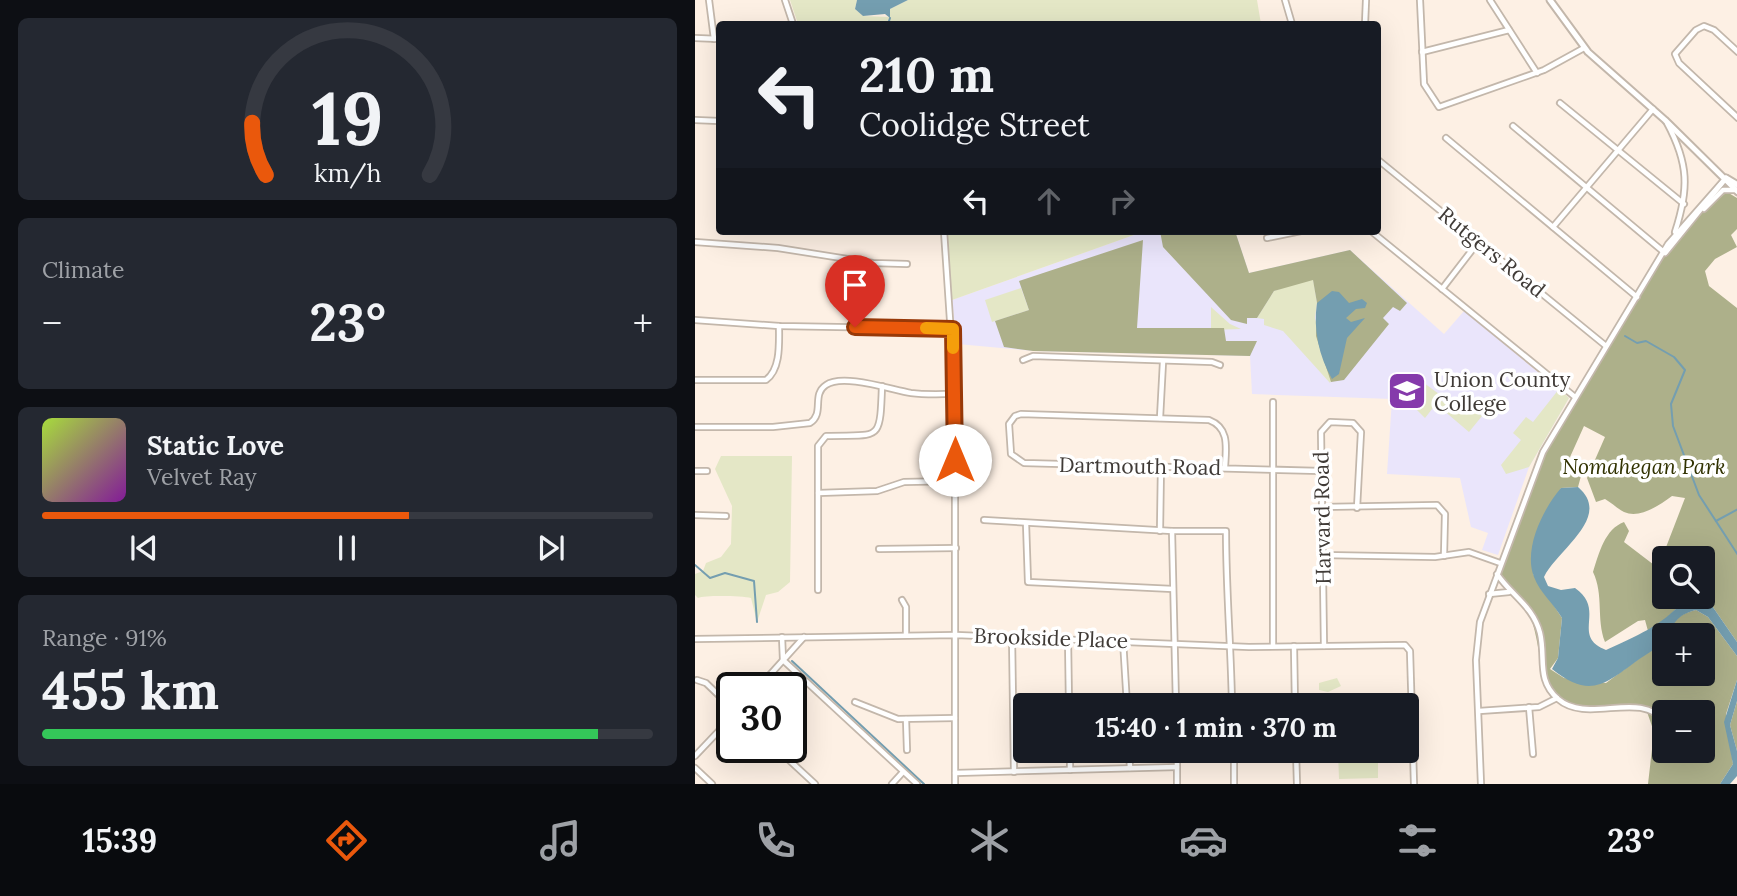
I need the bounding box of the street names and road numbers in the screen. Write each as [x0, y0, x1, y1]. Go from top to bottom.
street label: Rutgers Road [1433, 201, 1551, 303]
street label: Dartmouth Road [1059, 451, 1221, 481]
street label: Harvard Road [1307, 451, 1337, 585]
street label: Brookside Place [973, 622, 1129, 654]

